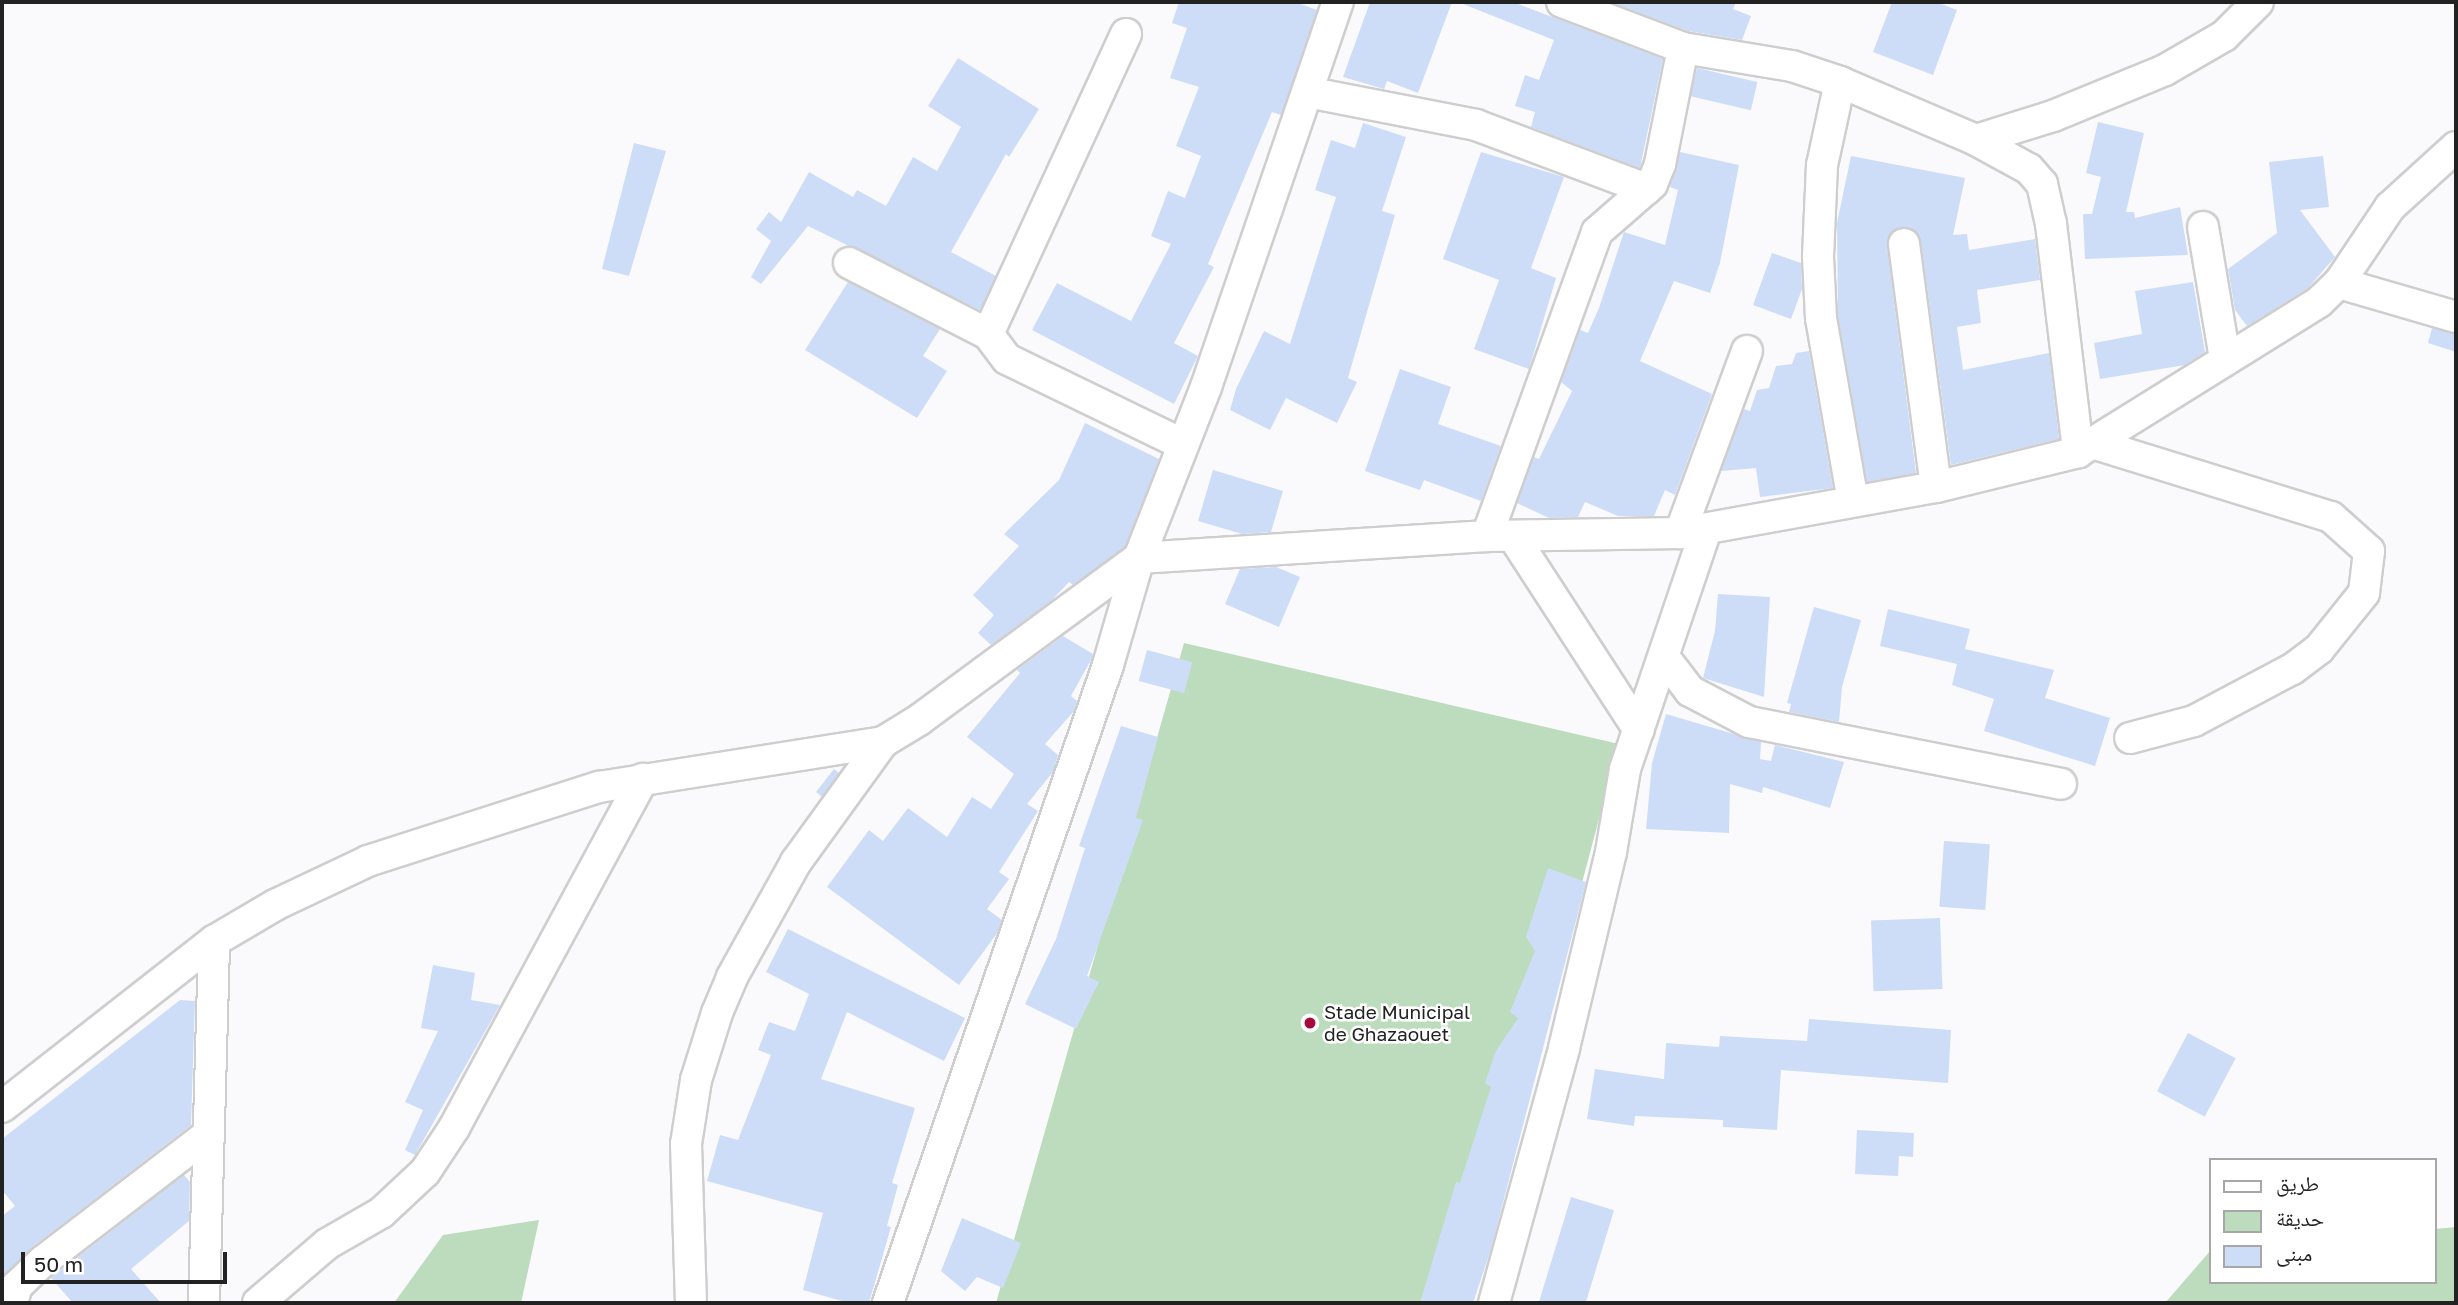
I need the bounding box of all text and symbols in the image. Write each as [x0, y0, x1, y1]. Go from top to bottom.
place label: Stade Municipal de Ghazaouet [1324, 1001, 1470, 1045]
marker: Stade Municipal de Ghazaouet [1302, 1015, 1318, 1031]
legend [2210, 1158, 2437, 1284]
text: طريق [2276, 1170, 2319, 1196]
text: حديقة [2276, 1205, 2324, 1231]
scale bar [24, 1238, 231, 1282]
text: مبنى [2276, 1240, 2312, 1266]
text: 50 m [34, 1251, 83, 1277]

